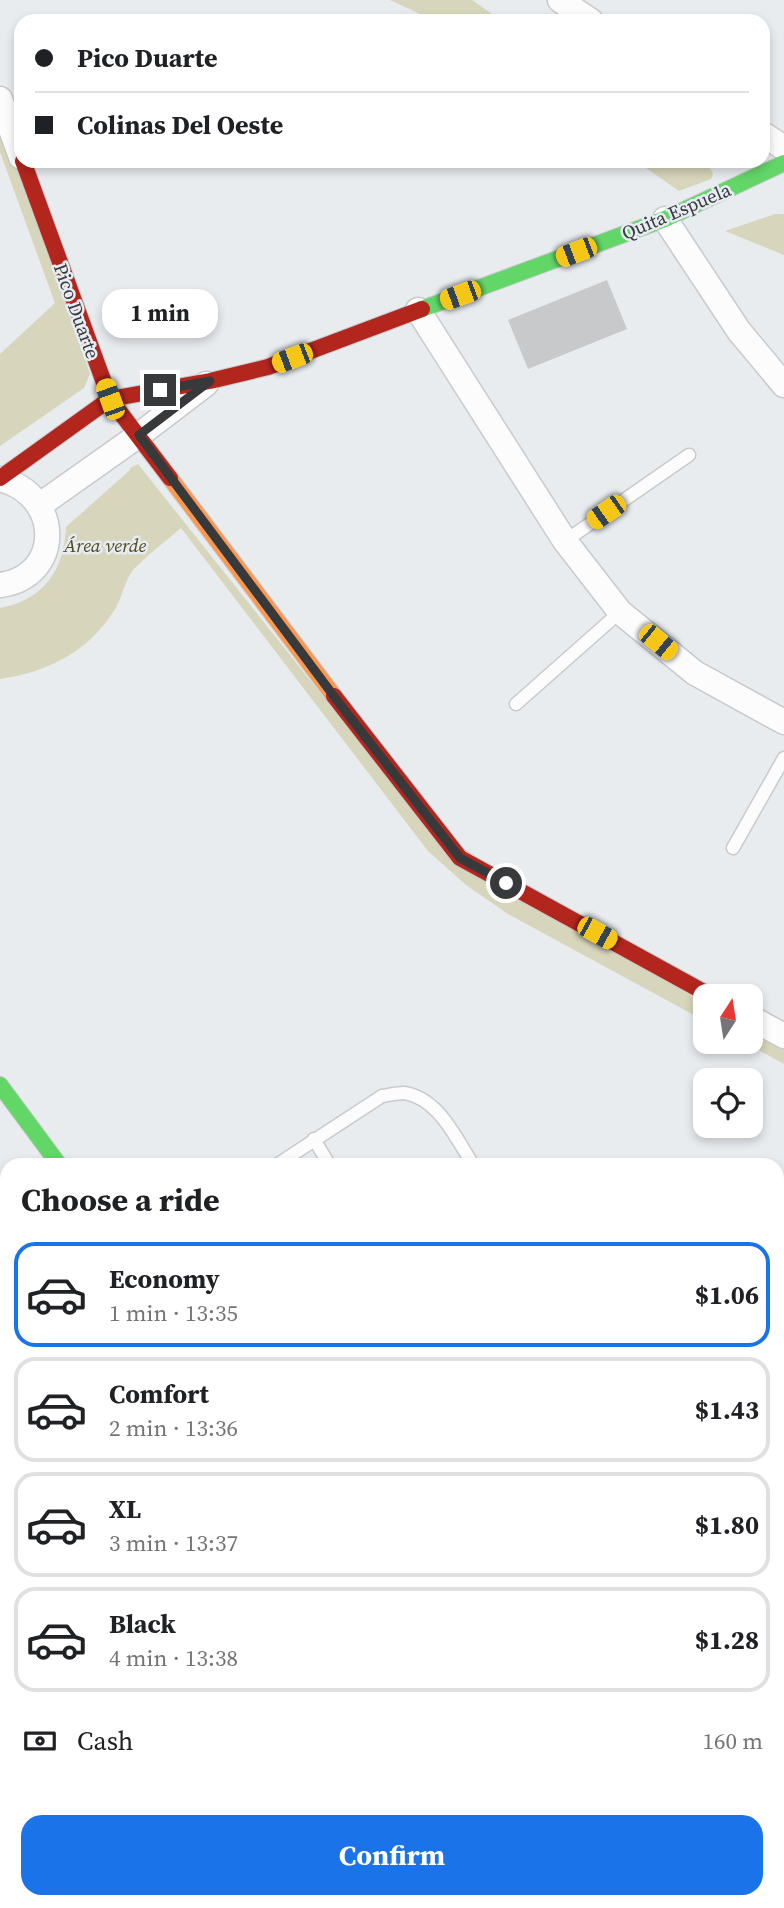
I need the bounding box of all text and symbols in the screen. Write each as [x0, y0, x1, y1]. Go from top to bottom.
text: Pico Duarte [77, 40, 218, 76]
text: Colinas Del Oeste [77, 107, 283, 143]
street label: Quita Espuela [617, 176, 735, 246]
car [553, 235, 600, 269]
street label: Pico Duarte [48, 260, 106, 362]
car [437, 278, 484, 312]
callout: 1 min [102, 288, 218, 338]
text: 1 min [130, 297, 190, 329]
car [269, 341, 316, 375]
route end [144, 374, 176, 406]
car [93, 376, 128, 422]
car [583, 491, 630, 533]
park label: Área verde [63, 532, 147, 558]
car [636, 621, 681, 663]
route start [490, 867, 522, 899]
car [574, 914, 621, 952]
north arrow [693, 984, 763, 1054]
map controls [693, 984, 763, 1138]
button: locate [693, 1068, 763, 1138]
text: Choose a ride [21, 1178, 220, 1222]
text: Economy [109, 1261, 220, 1297]
icon: car [25, 1263, 88, 1326]
text: $1.06 [695, 1277, 759, 1313]
text: 1 min · 13:35 [109, 1297, 238, 1329]
text: Comfort [109, 1376, 209, 1412]
icon: car [25, 1378, 88, 1441]
text: $1.43 [695, 1392, 759, 1428]
text: 2 min · 13:36 [109, 1412, 238, 1444]
text: XL [109, 1491, 141, 1527]
icon: car [25, 1493, 88, 1556]
text: $1.80 [695, 1507, 759, 1543]
text: 3 min · 13:37 [109, 1527, 238, 1559]
text: Black [109, 1606, 176, 1642]
icon: car [25, 1608, 88, 1671]
text: $1.28 [695, 1622, 759, 1658]
text: 4 min · 13:38 [109, 1642, 238, 1674]
icon: cash [21, 1722, 59, 1760]
text: Cash [77, 1723, 133, 1759]
text: 160 m [702, 1725, 763, 1757]
button: Confirm [21, 1815, 763, 1895]

